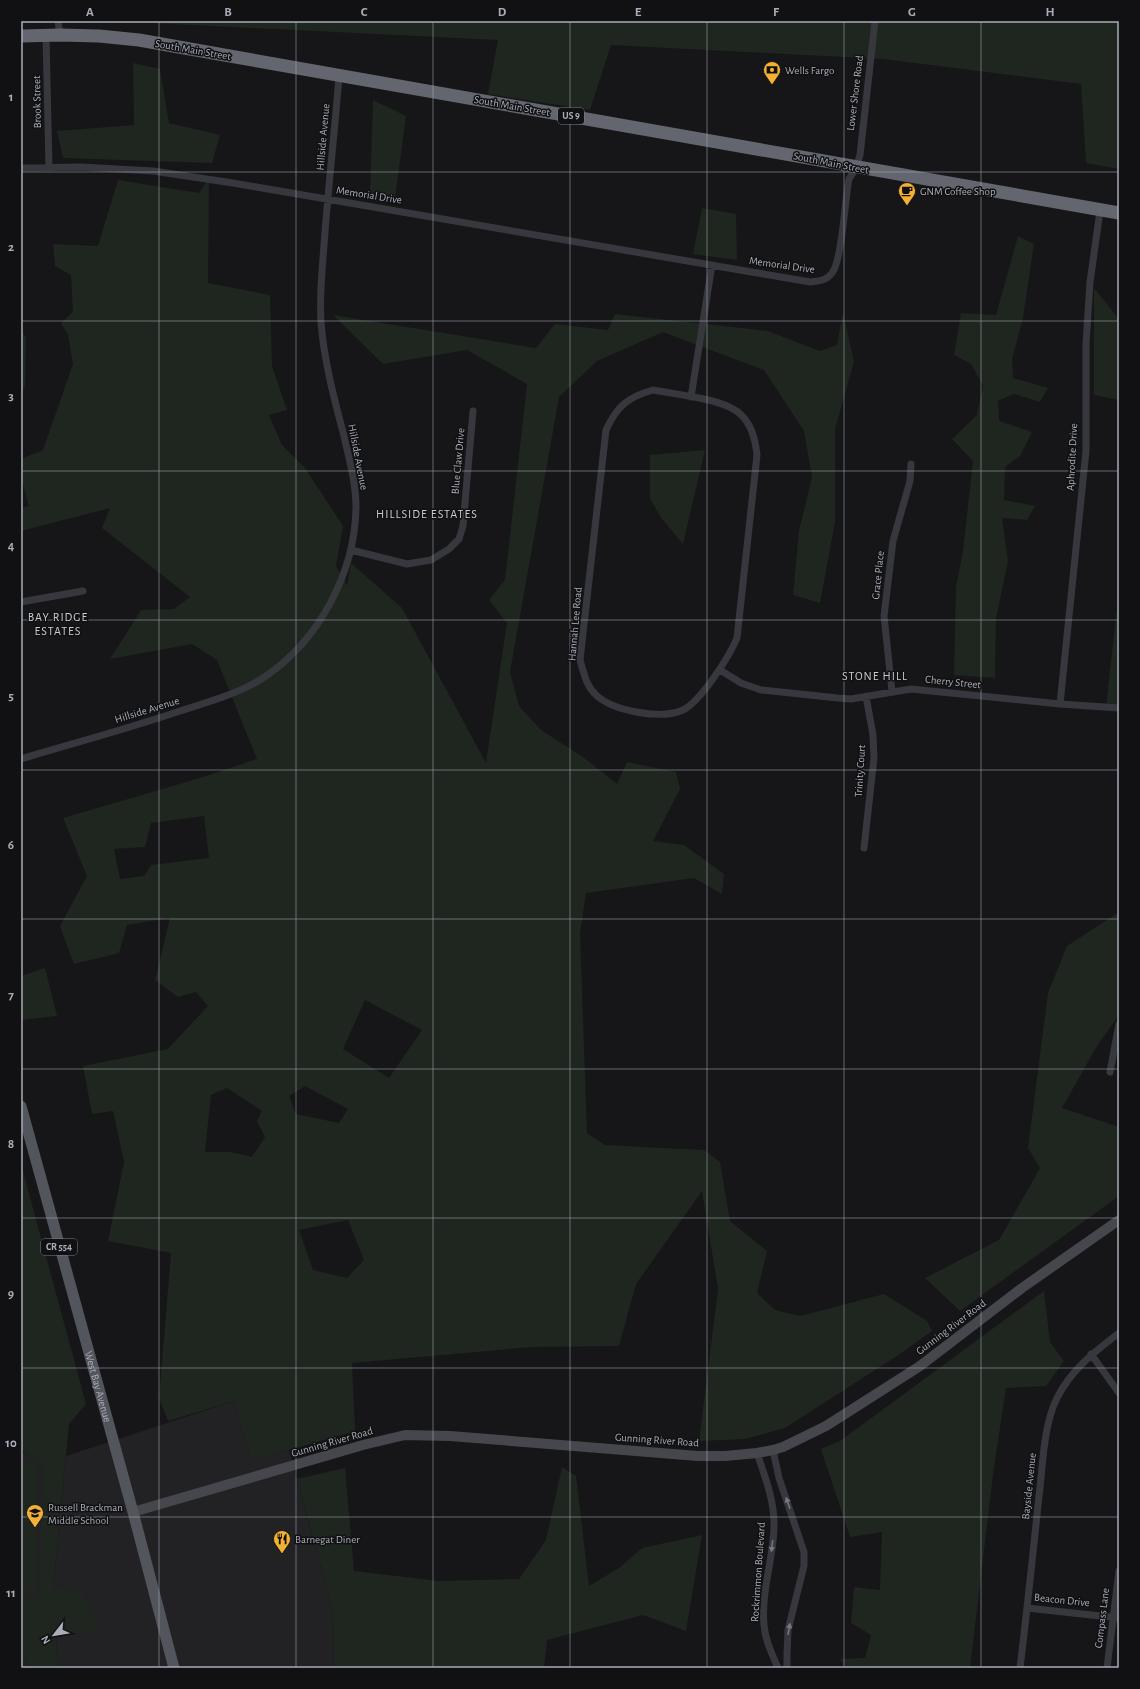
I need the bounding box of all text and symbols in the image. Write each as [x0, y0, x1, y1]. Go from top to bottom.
text: A [86, 6, 94, 19]
text: B [224, 6, 232, 19]
text: C [361, 6, 368, 19]
text: D [498, 6, 507, 19]
text: E [635, 6, 642, 19]
text: F [773, 6, 780, 19]
text: G [908, 6, 916, 19]
text: H [1045, 6, 1055, 19]
street label: South Main Street [154, 38, 232, 62]
street label: Lower Shore Road [845, 54, 865, 131]
bank icon: Wells Fargo [762, 60, 782, 85]
place label: Wells Fargo [785, 65, 834, 76]
street label: Brook Street [31, 75, 43, 129]
text: 1 [9, 91, 13, 104]
street label: South Main Street [473, 94, 551, 118]
street label: Hillside Avenue [315, 103, 331, 171]
road number: US 9 [558, 108, 584, 124]
street label: South Main Street [792, 150, 870, 176]
cafe icon: GNM Coffee Shop [897, 181, 917, 206]
street label: Memorial Drive [335, 184, 403, 206]
place label: GNM Coffee Shop [920, 186, 996, 197]
text: 2 [8, 241, 14, 254]
street label: Memorial Drive [748, 255, 816, 275]
text: 3 [8, 390, 14, 403]
street label: Hillside Avenue [346, 423, 370, 491]
street label: Aphrodite Drive [1065, 423, 1079, 491]
street label: Blue Claw Drive [450, 427, 466, 495]
district label: HILLSIDE ESTATES [376, 508, 478, 520]
text: 4 [8, 540, 15, 553]
street label: Grace Place [870, 550, 886, 600]
street label: Hannah Lee Road [566, 586, 584, 662]
district label: BAY RIDGE ESTATES [28, 611, 88, 637]
district label: STONE HILL [842, 670, 908, 682]
street label: Cherry Street [925, 674, 982, 690]
text: 5 [8, 690, 14, 703]
street label: Hillside Avenue [113, 695, 181, 725]
street label: Trinity Court [853, 744, 867, 798]
text: 6 [8, 839, 14, 852]
text: 7 [8, 989, 14, 1002]
text: 8 [8, 1138, 14, 1151]
road number: CR 554 [41, 1239, 77, 1255]
text: 9 [8, 1288, 14, 1301]
street label: Gunning River Road [914, 1297, 988, 1357]
street label: West Bay Avenue [83, 1350, 113, 1423]
street label: Gunning River Road [290, 1425, 374, 1459]
street label: Gunning River Road [615, 1432, 700, 1448]
text: 10 [5, 1437, 17, 1450]
street label: Bayside Avenue [1020, 1452, 1038, 1520]
one-way arrow [784, 1497, 790, 1509]
place label: Russell Brackman Middle School [48, 1502, 123, 1526]
school or university icon: Russell Brackman Middle School [25, 1503, 45, 1528]
street label: Rockrimmon Boulevard [749, 1521, 767, 1622]
restaurant icon: Barnegat Diner [272, 1529, 292, 1554]
place label: Barnegat Diner [295, 1534, 360, 1545]
one-way arrow [768, 1540, 775, 1552]
text: 11 [6, 1587, 16, 1600]
street label: Compass Lane [1093, 1587, 1111, 1649]
street label: Beacon Drive [1034, 1592, 1090, 1608]
north arrow [34, 1615, 74, 1655]
one-way arrow [786, 1623, 792, 1635]
text: N [39, 1634, 53, 1646]

